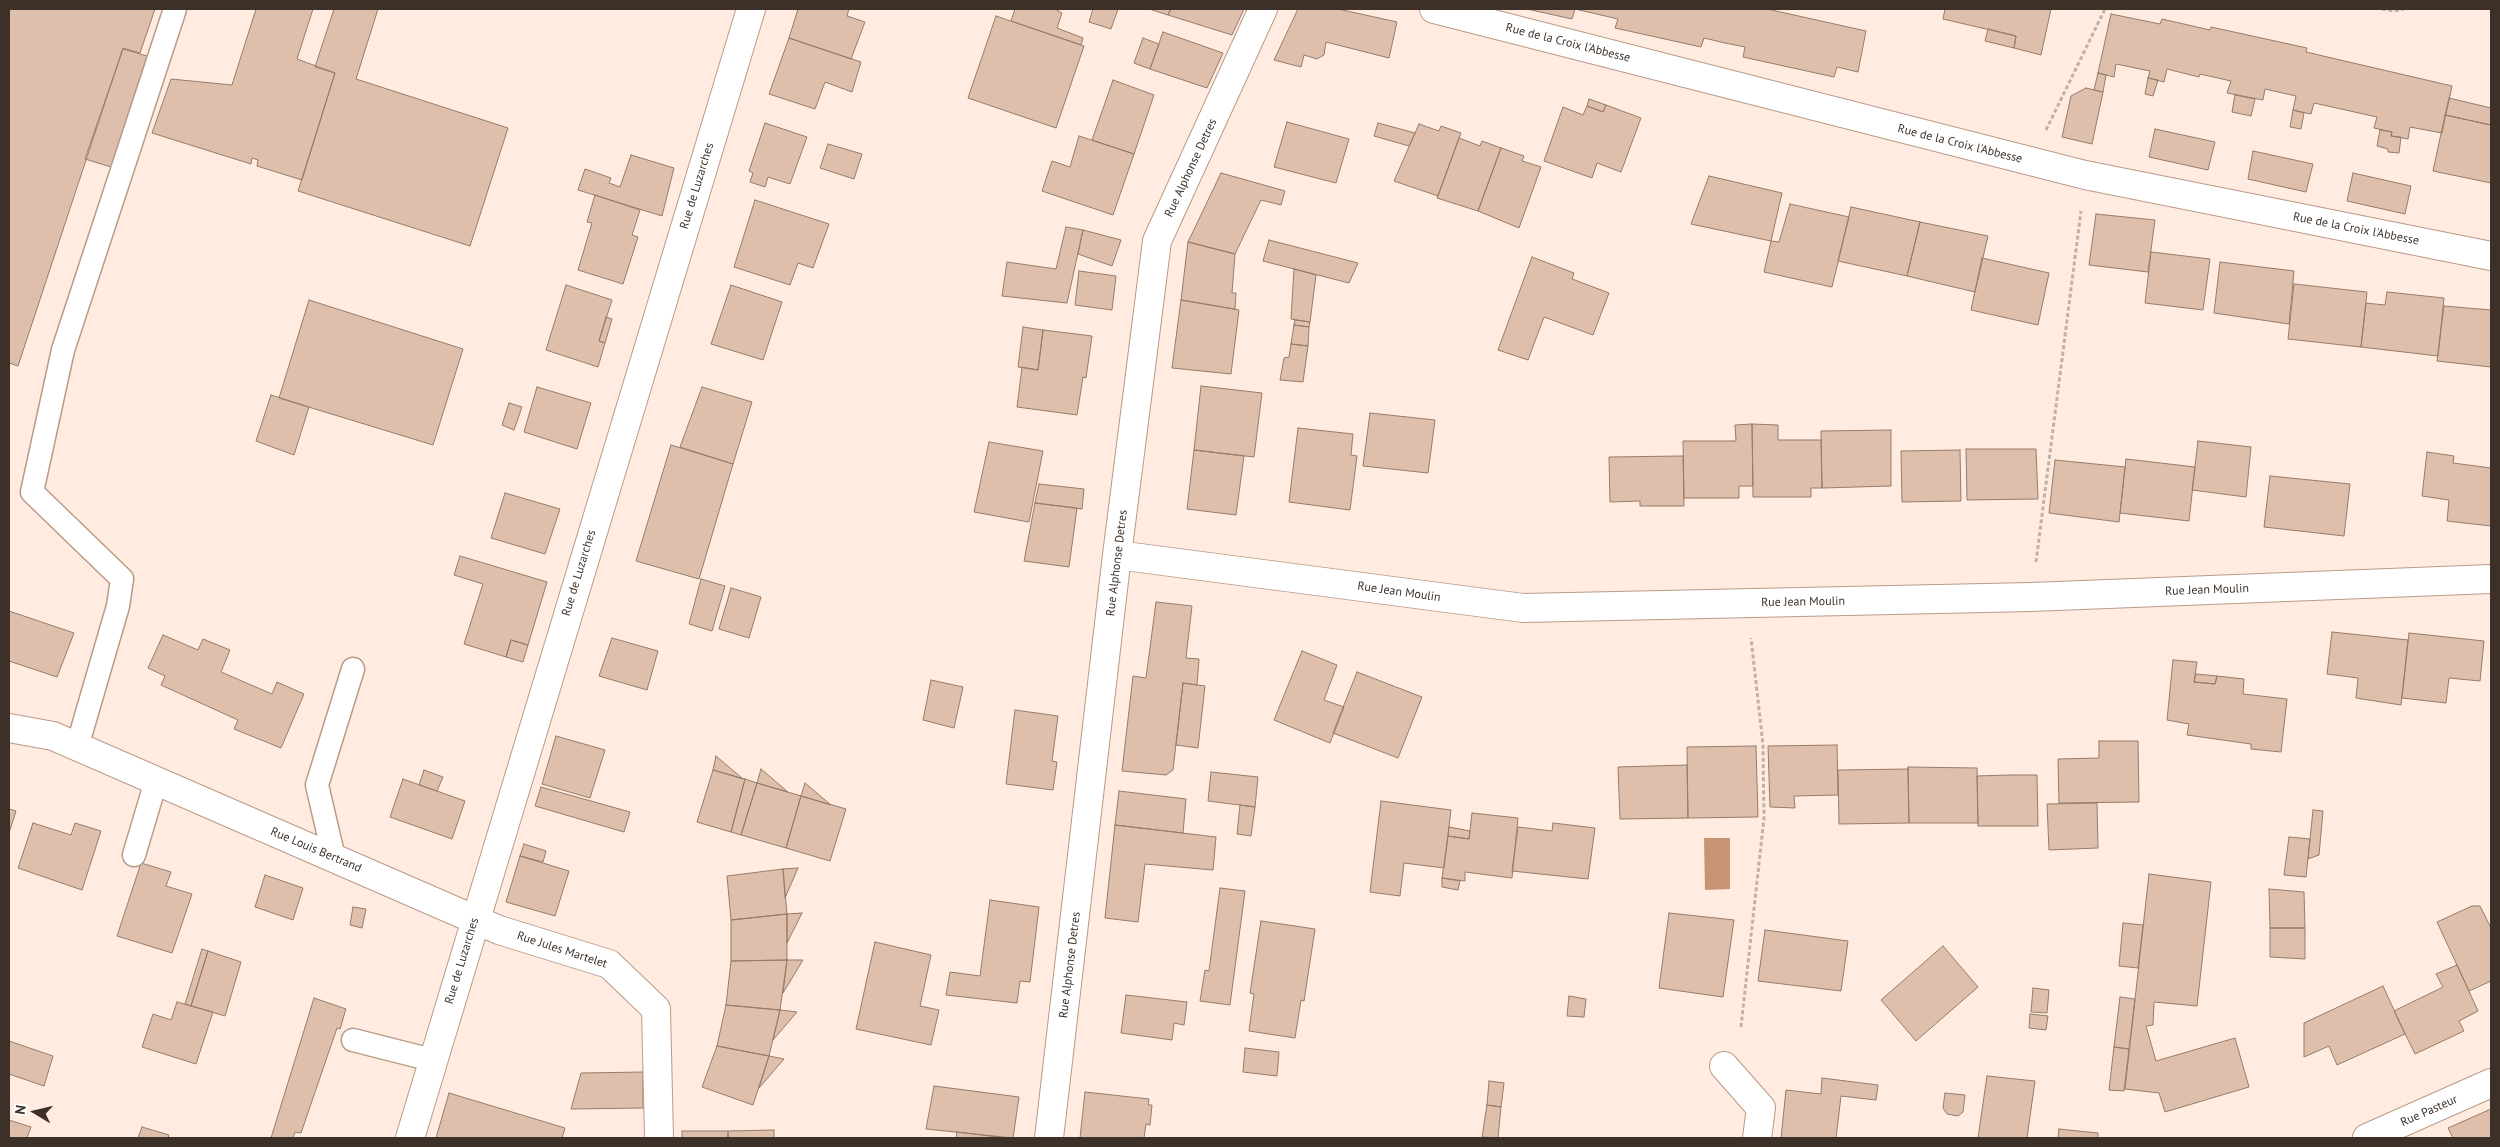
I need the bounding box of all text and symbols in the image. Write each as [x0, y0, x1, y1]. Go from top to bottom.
street label: Rue de la Croix l'Abbesse [1504, 21, 1632, 65]
street label: Rue Alphonse Detres [1162, 116, 1220, 220]
street label: Rue de la Croix l'Abbesse [1896, 122, 2024, 166]
street label: Rue de Luzarches [677, 141, 717, 231]
street label: Rue de la Croix l'Abbesse [2292, 210, 2420, 248]
street label: Rue Alphonse Detres [1103, 509, 1131, 617]
street label: Rue de Luzarches [559, 528, 599, 618]
street label: Rue Jean Moulin [1357, 579, 1441, 605]
street label: Rue Jean Moulin [2165, 581, 2249, 599]
street label: Rue Jean Moulin [1761, 594, 1845, 610]
street label: Rue Louis Bertrand [268, 824, 364, 876]
street label: Rue Alphonse Detres [1056, 911, 1084, 1019]
street label: Rue de Luzarches [442, 916, 482, 1006]
street label: Rue Jules Martelet [515, 929, 609, 971]
north arrow [10, 1087, 60, 1137]
street label: Rue Pasteur [2398, 1092, 2460, 1130]
text: N [11, 1104, 30, 1116]

